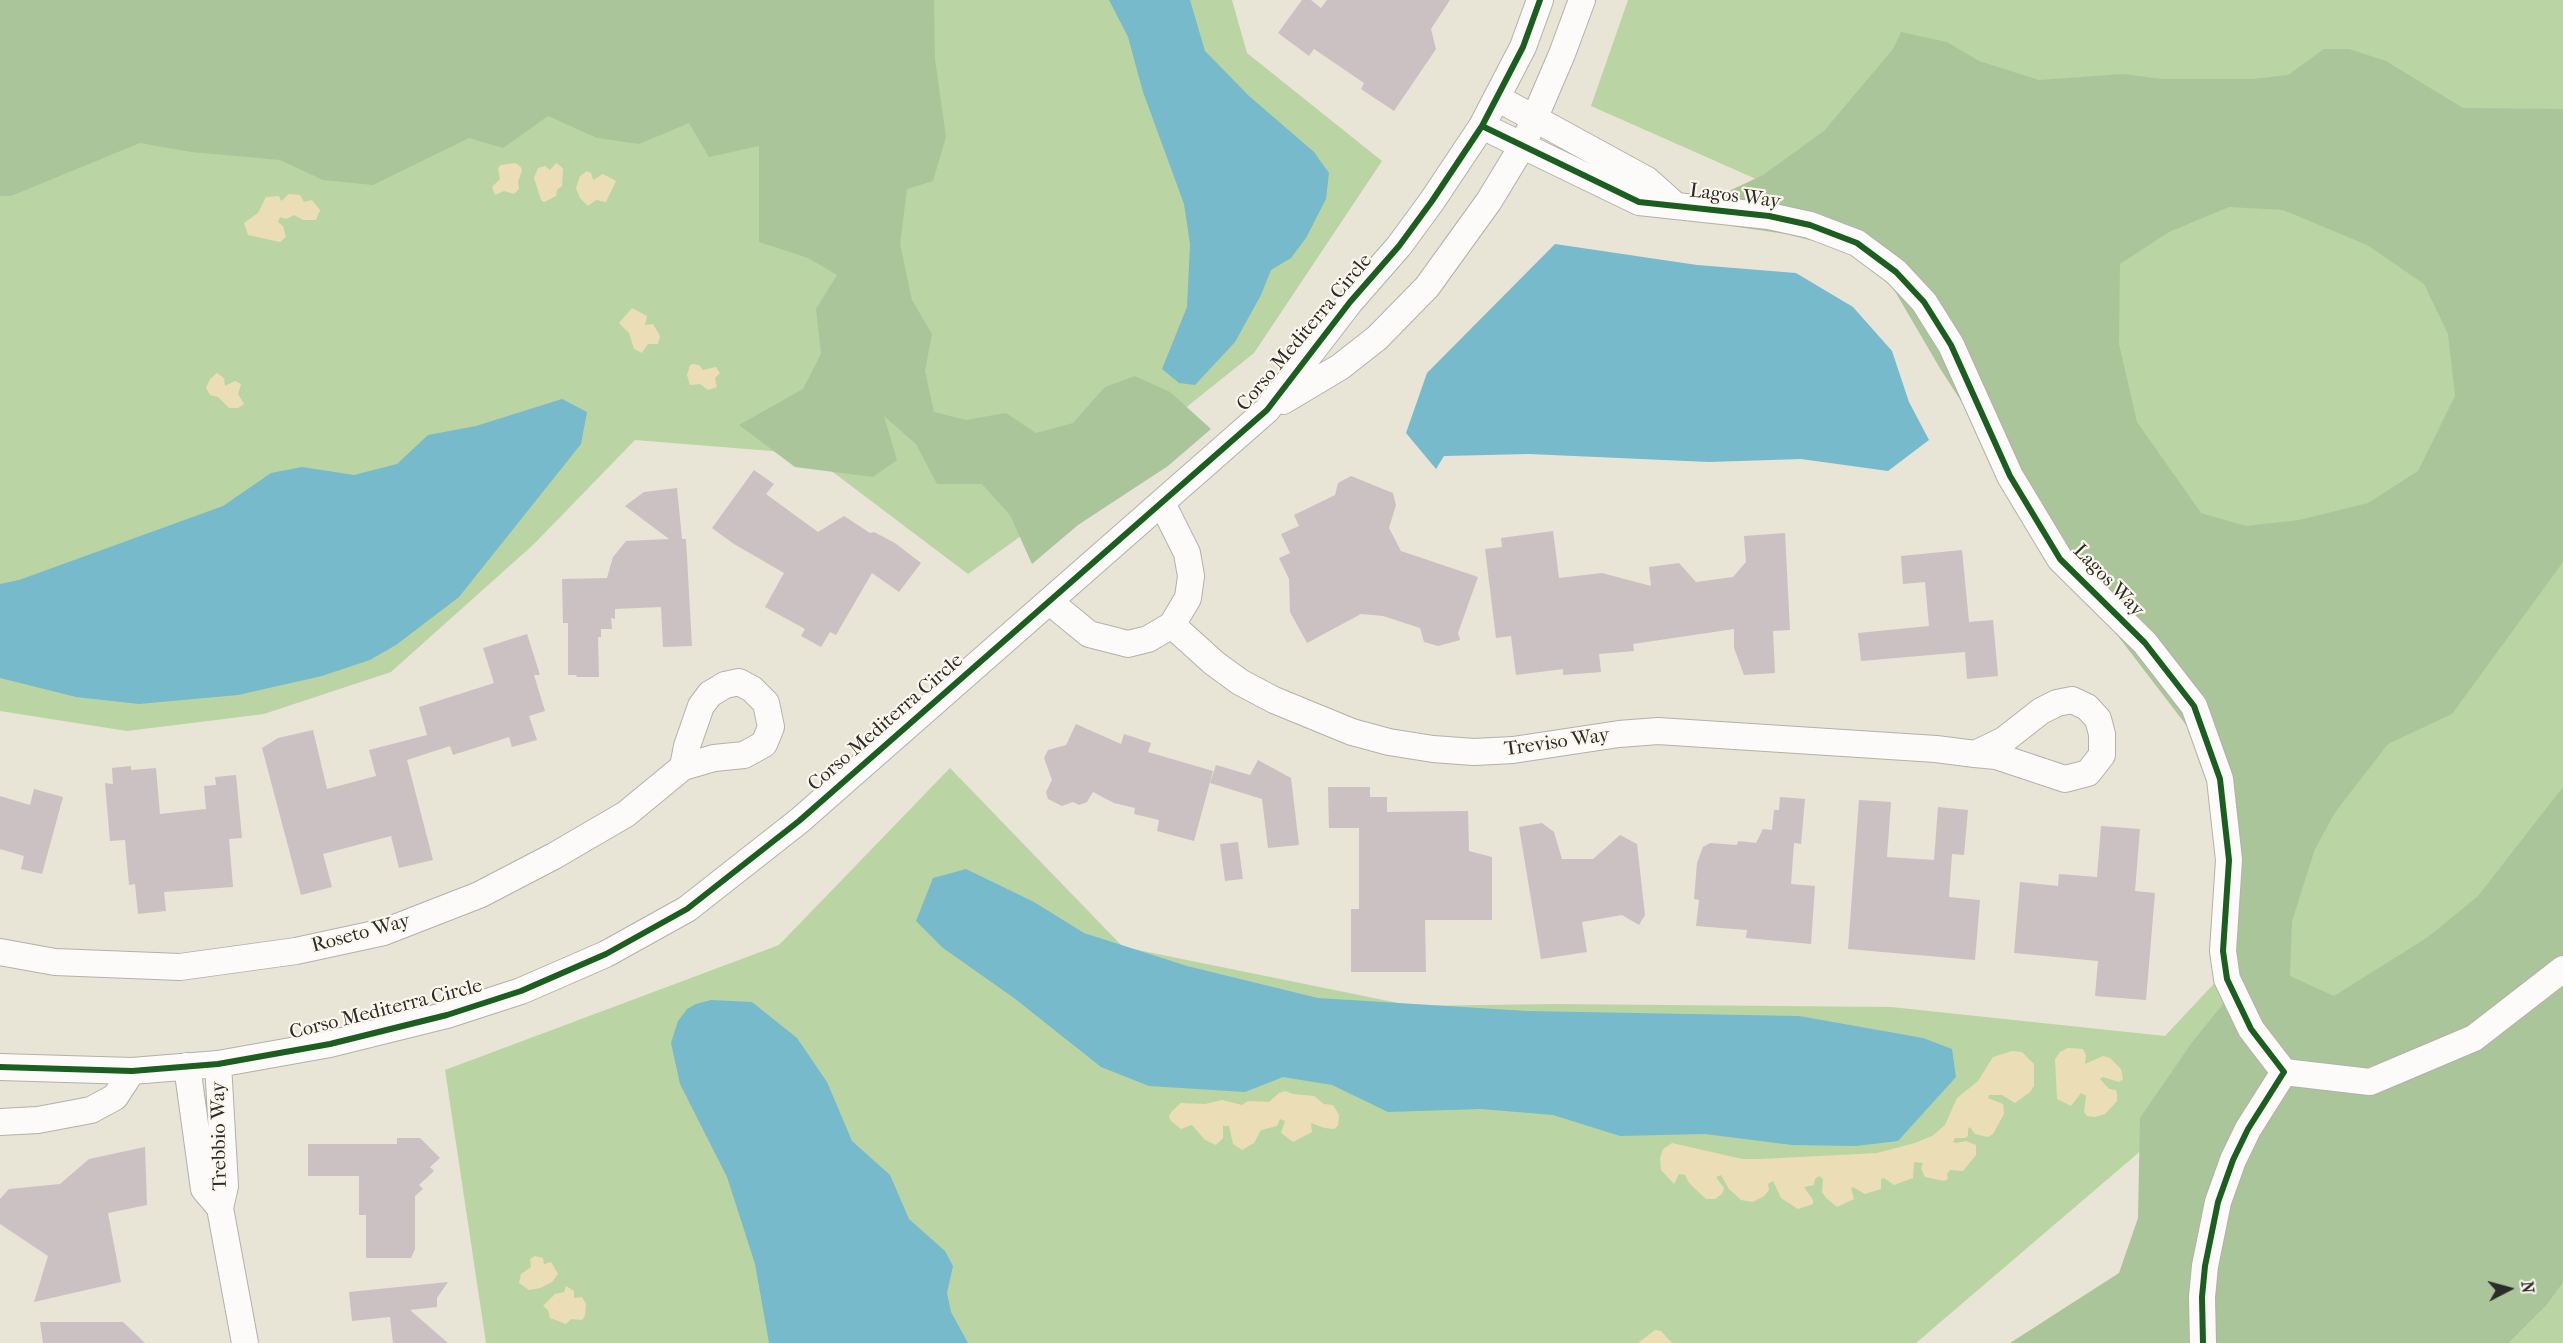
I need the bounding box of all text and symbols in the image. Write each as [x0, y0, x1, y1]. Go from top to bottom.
street label: Lagos Way [1688, 180, 1782, 214]
street label: Corso Mediterra Circle [1232, 250, 1378, 416]
street label: Lagos Way [2068, 540, 2148, 622]
street label: Corso Mediterra Circle [804, 649, 968, 797]
street label: Treviso Way [1503, 724, 1611, 762]
street label: Roseto Way [309, 909, 413, 959]
street label: Corso Mediterra Circle [287, 974, 485, 1046]
street label: Trebbio Way [207, 1081, 233, 1191]
north arrow [2479, 1259, 2539, 1319]
text: N [2517, 1280, 2537, 1294]

